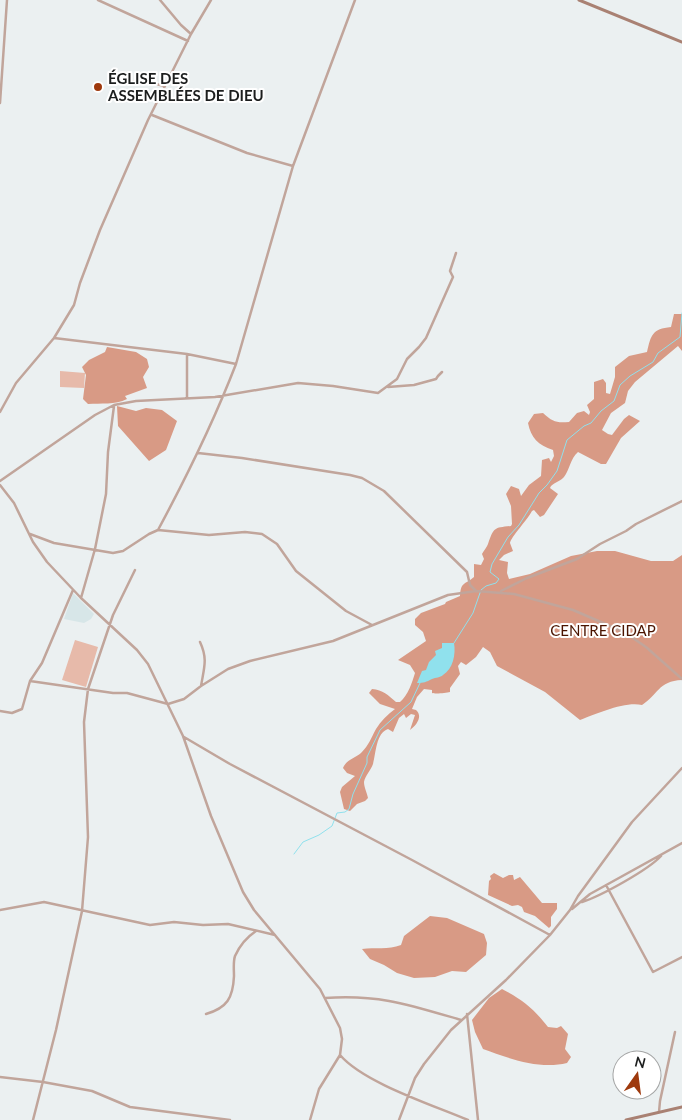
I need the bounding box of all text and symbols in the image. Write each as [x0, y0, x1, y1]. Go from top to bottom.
place label: ÉGLISE DES ASSEMBLÉES DE DIEU [107, 69, 264, 104]
marker: ÉGLISE DES ASSEMBLÉES DE DIEU [92, 81, 104, 93]
park label: CENTRE CIDAP [550, 621, 656, 639]
north arrow [612, 1050, 662, 1100]
text: N [633, 1052, 648, 1071]

